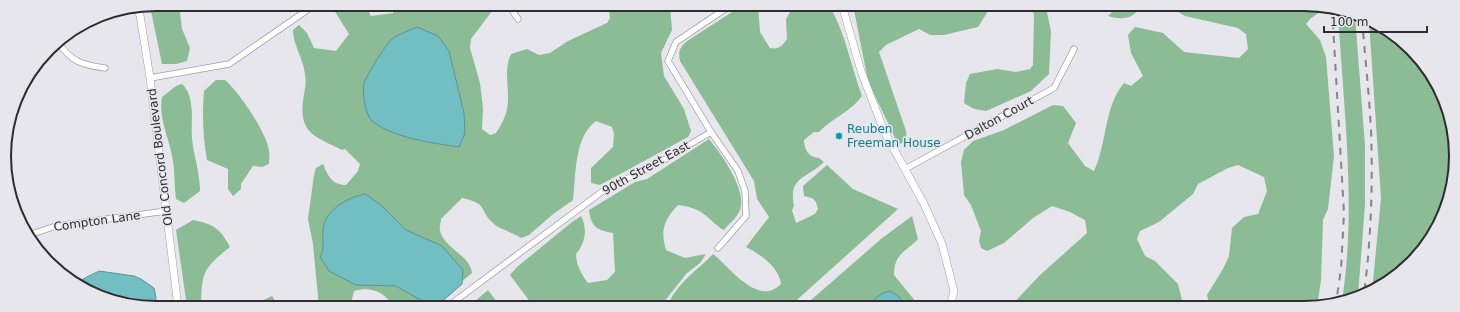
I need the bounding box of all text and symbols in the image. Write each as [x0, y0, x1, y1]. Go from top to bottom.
scale bar [1324, 8, 1427, 34]
text: 100 m [1330, 15, 1368, 29]
street label: Old Concord Boulevard [145, 87, 175, 227]
street label: Dalton Court [962, 93, 1036, 143]
place label: Reuben Freeman House [847, 122, 941, 150]
marker: Reuben Freeman House [834, 131, 844, 141]
street label: 90th Street East [600, 138, 692, 198]
street label: Compton Lane [53, 208, 141, 234]

